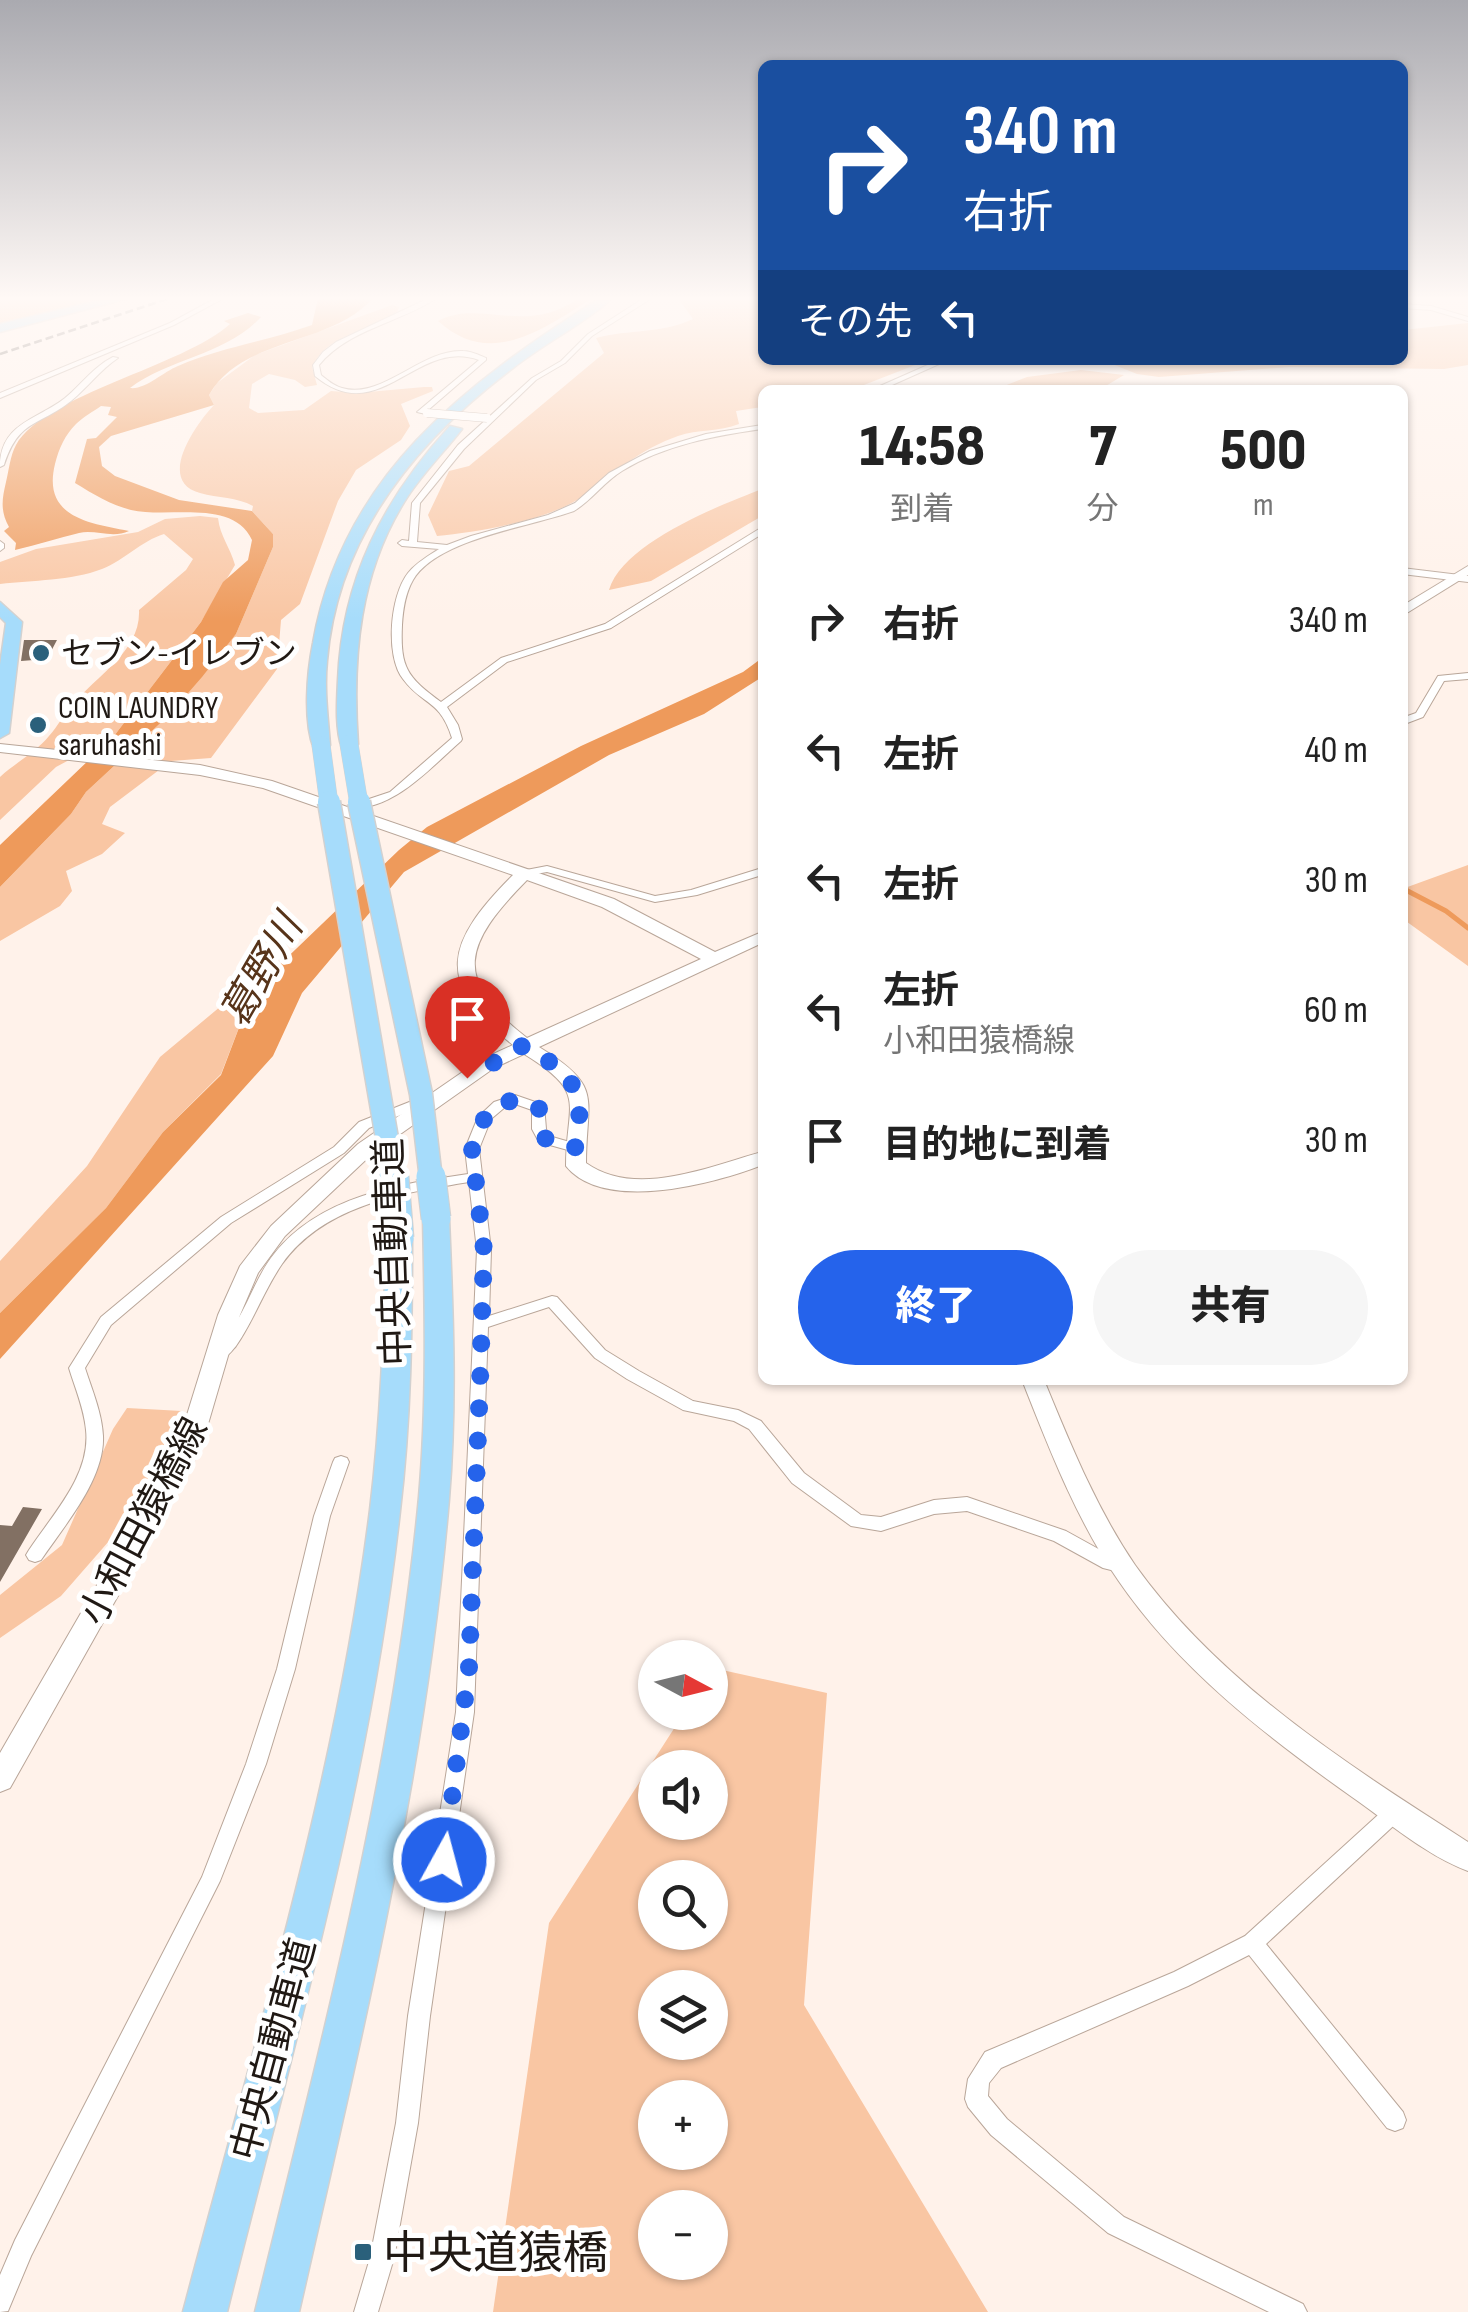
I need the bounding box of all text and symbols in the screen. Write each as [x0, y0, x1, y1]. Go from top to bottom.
text: 340 m [963, 90, 1118, 174]
icon: right [798, 100, 928, 230]
text: 右折 [963, 186, 1053, 241]
icon: left [932, 290, 987, 345]
text: その先 [798, 300, 912, 345]
text: 14:58 [860, 411, 985, 483]
text: 7 [1089, 411, 1116, 483]
text: 500 [1220, 415, 1306, 487]
text: m [1253, 486, 1274, 525]
text: 到着 [890, 490, 954, 529]
text: 分 [1087, 490, 1119, 529]
icon: right [798, 593, 853, 648]
text: 340 m [1289, 598, 1368, 643]
text: 右折 [883, 603, 959, 648]
place label: セブン-イレブン [61, 635, 297, 674]
marker: セブン-イレブン [30, 642, 52, 664]
place label: COIN LAUNDRY saruhashi [58, 689, 219, 765]
marker: COIN LAUNDRY saruhashi [27, 714, 49, 736]
icon: left [798, 723, 853, 778]
text: 40 m [1305, 728, 1368, 773]
text: 左折 [883, 733, 959, 778]
icon: left [798, 853, 853, 908]
text: 30 m [1305, 858, 1368, 903]
text: 左折 [883, 863, 959, 908]
water label: 葛野川 [212, 904, 316, 1035]
text: 左折 [883, 969, 959, 1014]
pin [425, 976, 510, 1079]
icon: left [798, 983, 853, 1038]
text: 60 m [1304, 988, 1368, 1033]
icon: arrive [440, 991, 495, 1046]
text: 小和田猿橋線 [883, 1022, 1075, 1061]
icon: arrive [798, 1113, 853, 1168]
text: 30 m [1305, 1118, 1368, 1163]
text: 目的地に到着 [883, 1123, 1111, 1168]
street label: 中央自動車道 [367, 1137, 420, 1367]
button: 終了 [798, 1250, 1073, 1365]
button: 共有 [1093, 1250, 1368, 1365]
street label: 小和田猿橋線 [71, 1410, 218, 1633]
north arrow [638, 1640, 728, 1730]
map controls [638, 1640, 728, 2280]
button: sound [638, 1750, 728, 1840]
position arrow [392, 1808, 496, 1912]
button: search [638, 1860, 728, 1950]
street label: 中央自動車道 [223, 1933, 326, 2165]
button: layers [638, 1970, 728, 2060]
button: + [638, 2080, 728, 2170]
button: − [638, 2190, 728, 2280]
place label: 中央道猿橋 [383, 2227, 608, 2282]
marker: 中央道猿橋 [352, 2241, 374, 2263]

